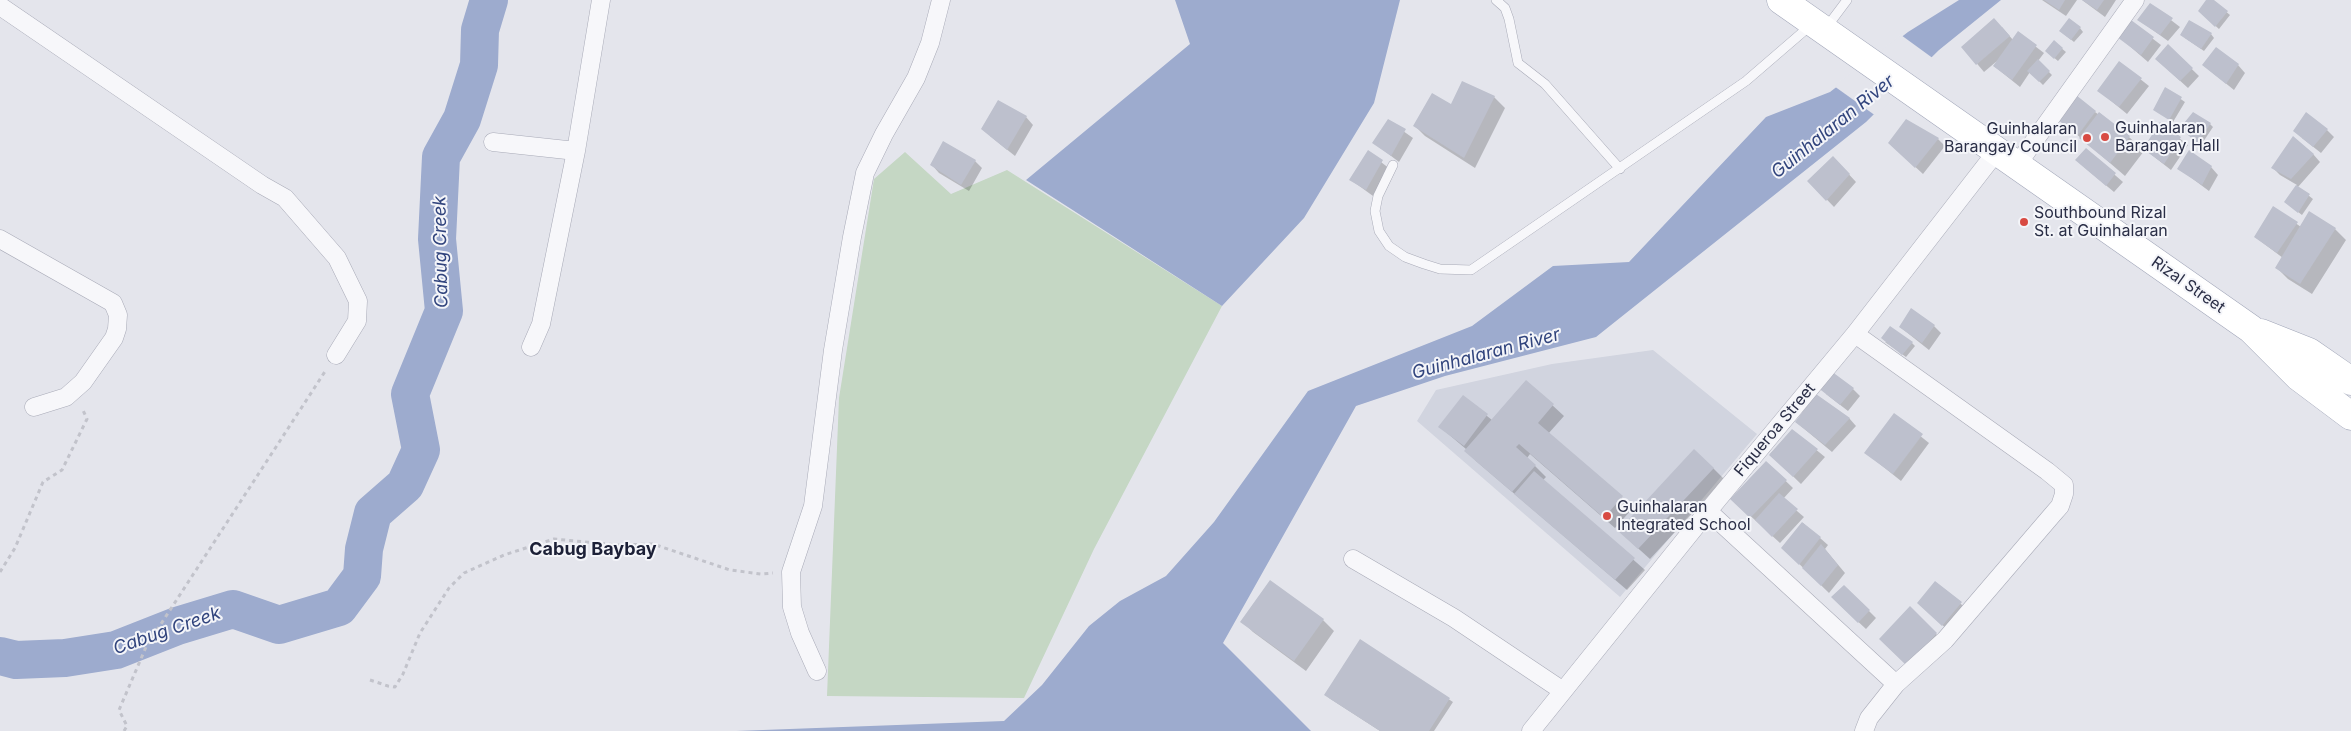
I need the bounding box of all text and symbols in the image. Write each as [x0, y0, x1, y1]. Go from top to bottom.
water label: Guinhalaran River [1767, 71, 1899, 183]
place label: Guinhalaran Barangay Hall [2115, 118, 2220, 156]
place label: Guinhalaran Barangay Council [1944, 119, 2077, 157]
marker: Guinhalaran Barangay Hall [2099, 131, 2111, 143]
marker: Guinhalaran Barangay Council [2081, 132, 2093, 144]
water label: Cabug Creek [429, 196, 453, 308]
place label: Southbound Rizal St. at Guinhalaran [2034, 203, 2168, 241]
marker: Southbound Rizal St. at Guinhalaran [2018, 216, 2030, 228]
street label: Rizal Street [2147, 253, 2229, 317]
water label: Guinhalaran River [1410, 324, 1562, 384]
street label: Fiqueroa Street [1730, 379, 1820, 481]
place label: Guinhalaran Integrated School [1617, 497, 1751, 535]
marker: Guinhalaran Integrated School [1601, 510, 1613, 522]
district label: Cabug Baybay [529, 539, 657, 561]
water label: Cabug Creek [110, 603, 224, 659]

